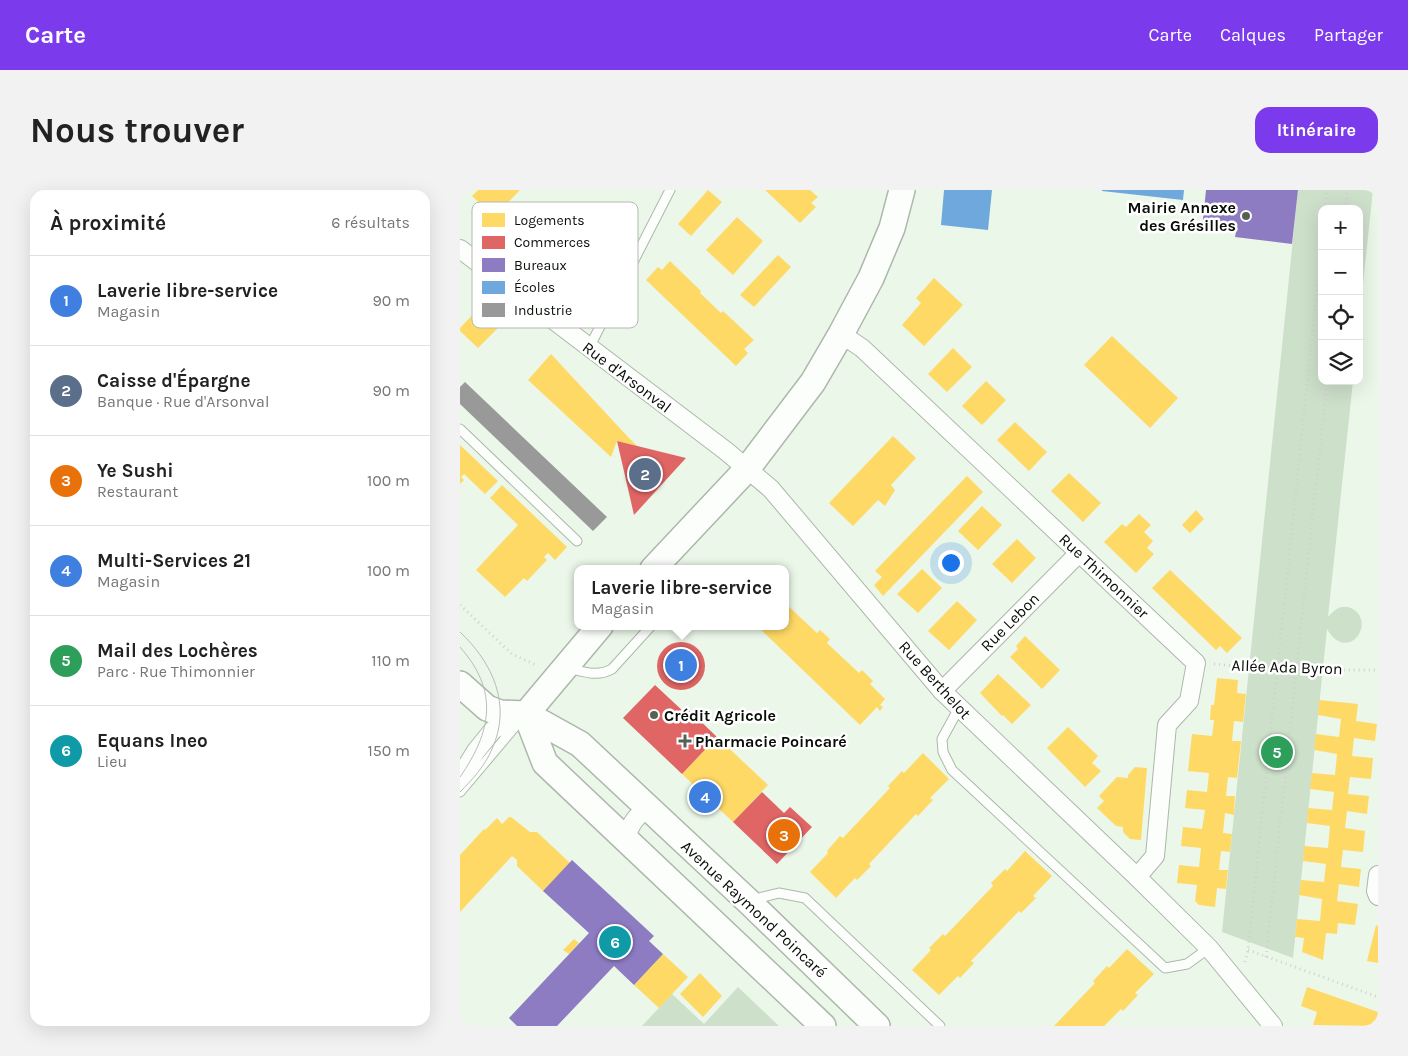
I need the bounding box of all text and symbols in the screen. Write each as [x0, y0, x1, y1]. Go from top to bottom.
text: Carte [25, 21, 86, 49]
text: Carte [1148, 24, 1192, 46]
text: Calques [1220, 24, 1286, 46]
text: Partager [1314, 24, 1383, 46]
button: Itinéraire [1255, 107, 1378, 153]
text: Nous trouver [30, 110, 244, 151]
place label: Mairie Annexe des Grésilles [1128, 198, 1236, 235]
legend [472, 202, 638, 328]
map controls [1318, 205, 1363, 385]
button: + [1318, 205, 1363, 250]
marker: Mairie Annexe des Grésilles [1240, 210, 1252, 222]
text: À proximité [50, 211, 166, 235]
text: Logements [514, 212, 585, 229]
text: 6 résultats [331, 213, 410, 232]
text: Commerces [514, 234, 590, 251]
button: − [1318, 250, 1363, 295]
text: Bureaux [514, 257, 567, 274]
text: Écoles [514, 278, 555, 296]
text: Laverie libre-service [97, 280, 278, 302]
text: 1 [63, 291, 69, 310]
text: 90 m [372, 291, 410, 310]
button: locate [1318, 295, 1363, 340]
text: Magasin [97, 302, 160, 321]
text: Industrie [514, 302, 572, 319]
street label: Rue d'Arsonval [579, 337, 675, 417]
button: layers [1318, 340, 1363, 385]
text: Caisse d'Épargne [97, 370, 251, 392]
text: 2 [61, 381, 71, 400]
text: 90 m [372, 381, 410, 400]
text: Banque · Rue d'Arsonval [97, 392, 269, 411]
pin: 2 [629, 455, 661, 493]
text: Ye Sushi [97, 460, 174, 482]
text: 3 [61, 471, 71, 490]
text: 100 m [367, 471, 410, 490]
text: Restaurant [97, 482, 178, 501]
street label: Rue Thimonnier [1055, 530, 1153, 623]
text: Multi-Services 21 [97, 550, 251, 572]
your location [938, 550, 964, 576]
text: 4 [61, 561, 71, 580]
text: 100 m [367, 561, 410, 580]
popup [574, 565, 789, 630]
text: Magasin [97, 572, 160, 591]
text: Laverie libre-service [591, 577, 772, 599]
street label: Rue Lebon [977, 589, 1043, 655]
text: Magasin [591, 599, 654, 618]
street label: Rue Berthelot [895, 637, 975, 723]
text: Mail des Lochères [97, 640, 258, 662]
pin: 1 [665, 646, 697, 684]
text: 5 [61, 651, 71, 670]
text: 110 m [371, 651, 410, 670]
street label: Allée Ada Byron [1231, 656, 1343, 678]
text: Parc · Rue Thimonnier [97, 662, 255, 681]
place label: Crédit Agricole [664, 706, 776, 725]
marker: Crédit Agricole [648, 709, 660, 721]
text: Equans Ineo [97, 730, 208, 752]
place label: Pharmacie Poincaré [695, 732, 847, 751]
pin: 5 [1261, 733, 1293, 771]
marker: Pharmacie Poincaré [679, 735, 691, 747]
text: 6 [61, 741, 71, 760]
text: 150 m [367, 741, 410, 760]
text: Lieu [97, 752, 127, 771]
pin: 4 [689, 778, 721, 816]
pin: 3 [768, 816, 800, 854]
street label: Avenue Raymond Poincaré [677, 836, 831, 982]
pin: 6 [599, 923, 631, 961]

